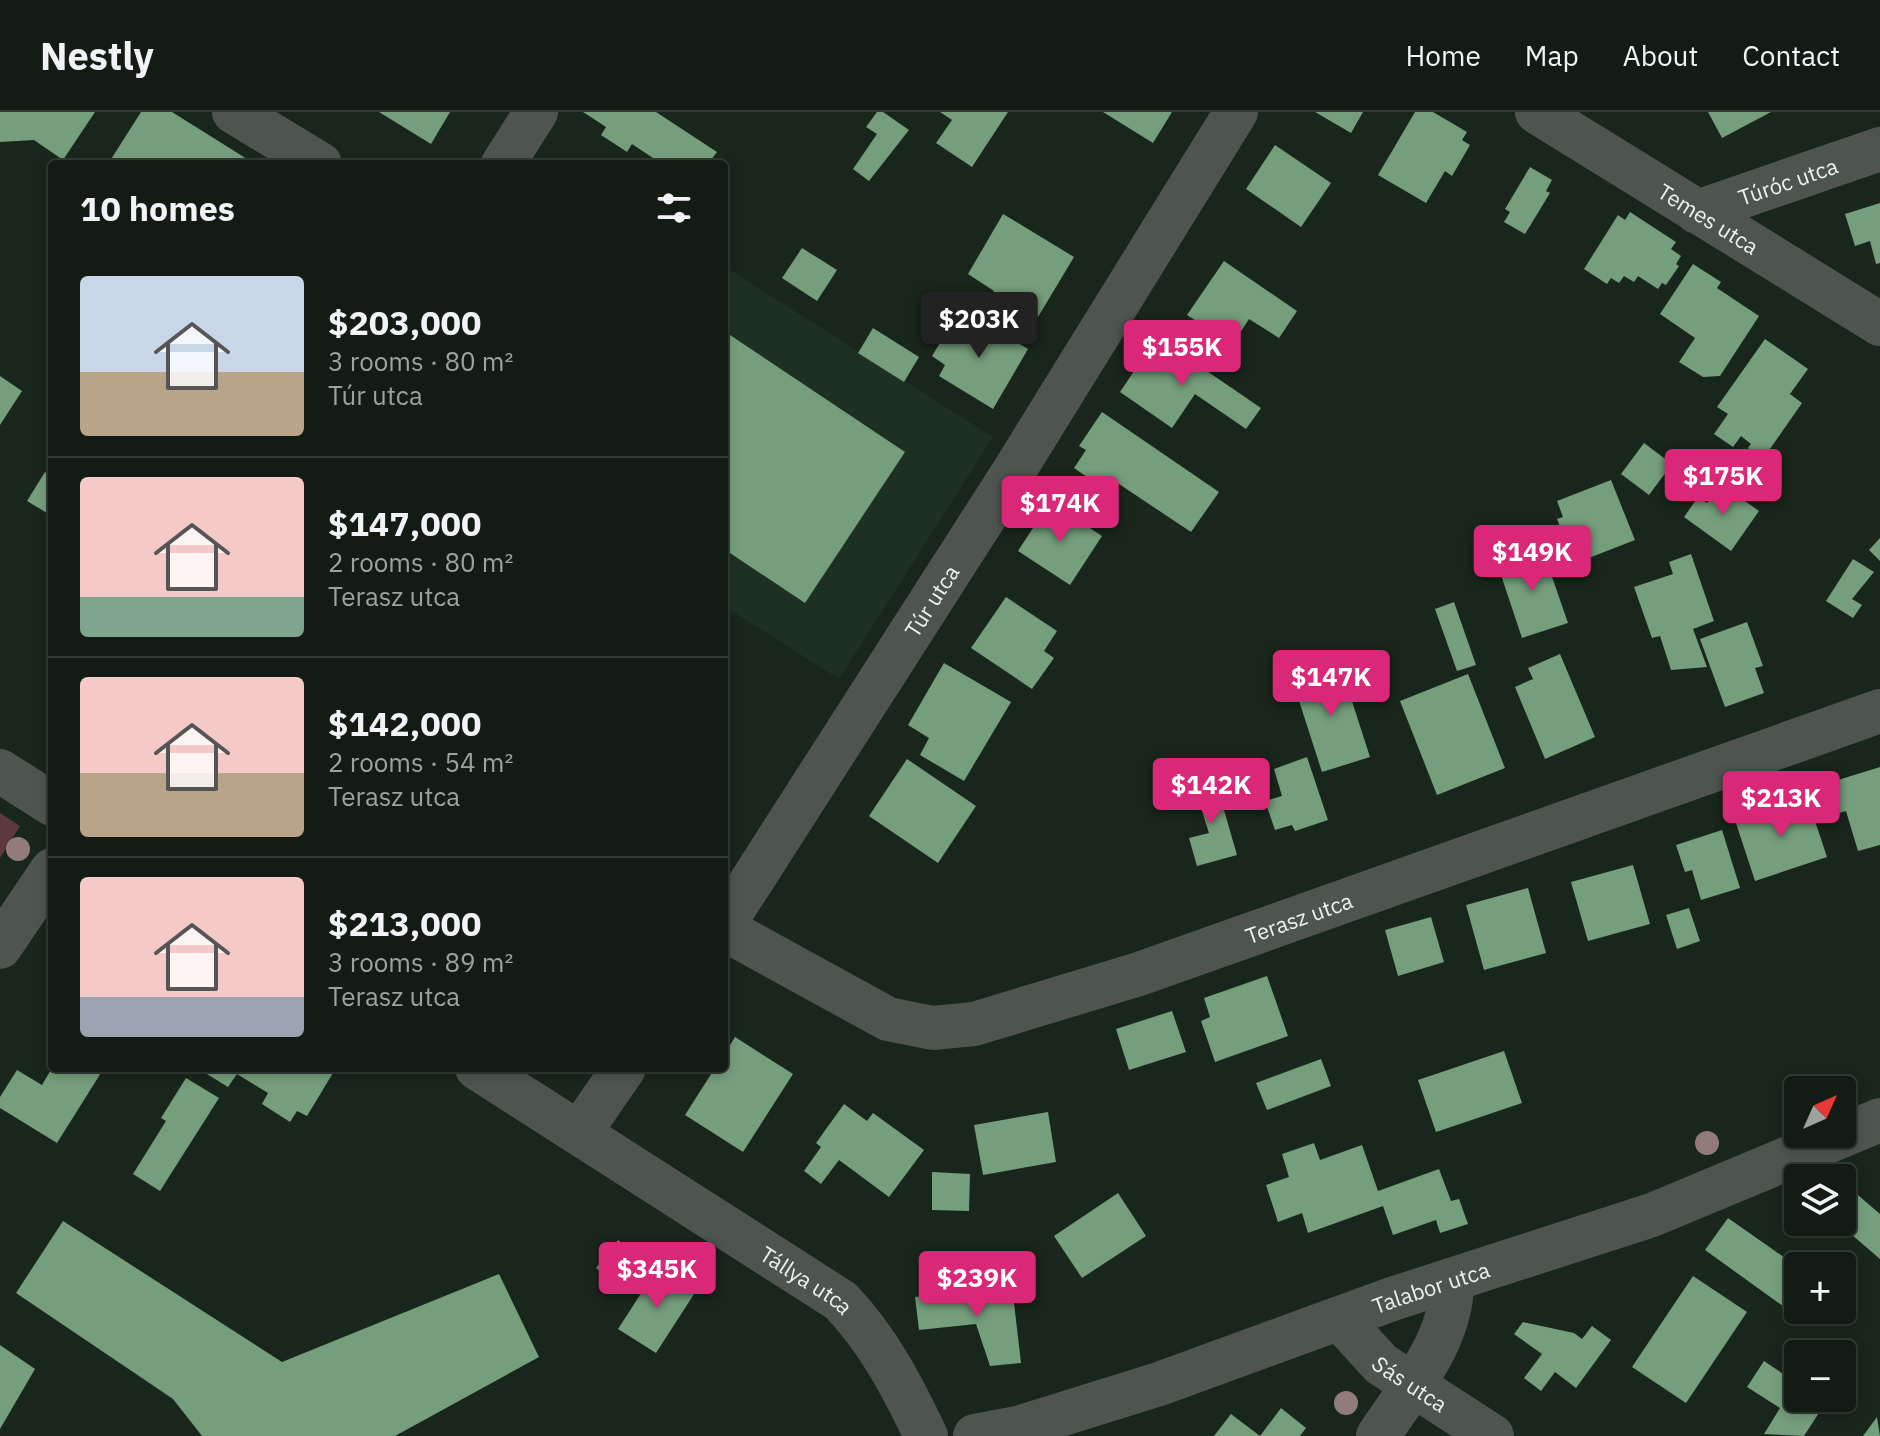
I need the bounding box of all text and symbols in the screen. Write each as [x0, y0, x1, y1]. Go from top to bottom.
text: Nestly [40, 31, 154, 80]
text: Home [1405, 37, 1481, 74]
text: Map [1525, 37, 1579, 74]
text: About [1623, 37, 1698, 74]
text: Contact [1742, 37, 1840, 74]
street label: Túróc utca [1734, 150, 1842, 211]
street label: Temes utca [1653, 176, 1765, 260]
text: 10 homes [80, 186, 235, 230]
icon: filters [652, 186, 696, 230]
pin: $203K [923, 292, 1035, 360]
text: $203,000 [328, 300, 481, 344]
text: $203K [939, 301, 1019, 335]
icon: home [144, 308, 240, 404]
pin: $155K [1126, 320, 1238, 388]
text: $155K [1142, 329, 1222, 363]
text: 3 rooms · 80 m² [328, 344, 513, 378]
text: Túr utca [328, 378, 423, 412]
pin: $175K [1667, 449, 1779, 517]
text: $175K [1683, 458, 1763, 492]
pin: $174K [1004, 476, 1116, 544]
text: $174K [1020, 485, 1100, 519]
text: $147,000 [328, 501, 481, 545]
icon: home [144, 509, 240, 605]
pin: $149K [1476, 525, 1588, 593]
text: $149K [1492, 534, 1572, 568]
text: 2 rooms · 80 m² [328, 545, 513, 579]
street label: Túr utca [897, 559, 965, 642]
text: Terasz utca [328, 579, 460, 613]
pin: $147K [1275, 650, 1387, 718]
text: $147K [1291, 659, 1371, 693]
text: $142,000 [328, 701, 481, 745]
icon: home [144, 709, 240, 805]
text: 2 rooms · 54 m² [328, 745, 513, 779]
pin: $142K [1155, 758, 1267, 826]
text: $142K [1171, 767, 1251, 801]
pin: $213K [1725, 771, 1837, 839]
text: Terasz utca [328, 779, 460, 813]
text: $213K [1741, 780, 1821, 814]
street label: Terasz utca [1241, 885, 1356, 950]
text: $213,000 [328, 901, 481, 945]
icon: home [144, 909, 240, 1005]
text: 3 rooms · 89 m² [328, 945, 513, 979]
text: Terasz utca [328, 979, 460, 1013]
north arrow [1784, 1076, 1856, 1148]
map controls [1784, 1076, 1856, 1412]
button: layers [1784, 1164, 1856, 1236]
street label: Tállya utca [755, 1239, 860, 1320]
pin: $345K [601, 1242, 713, 1310]
text: $345K [617, 1251, 697, 1285]
pin: $239K [921, 1251, 1033, 1319]
button: + [1784, 1252, 1856, 1324]
street label: Talabor utca [1368, 1254, 1493, 1320]
text: $239K [937, 1260, 1017, 1294]
button: − [1784, 1340, 1856, 1412]
street label: Sás utca [1366, 1349, 1454, 1418]

